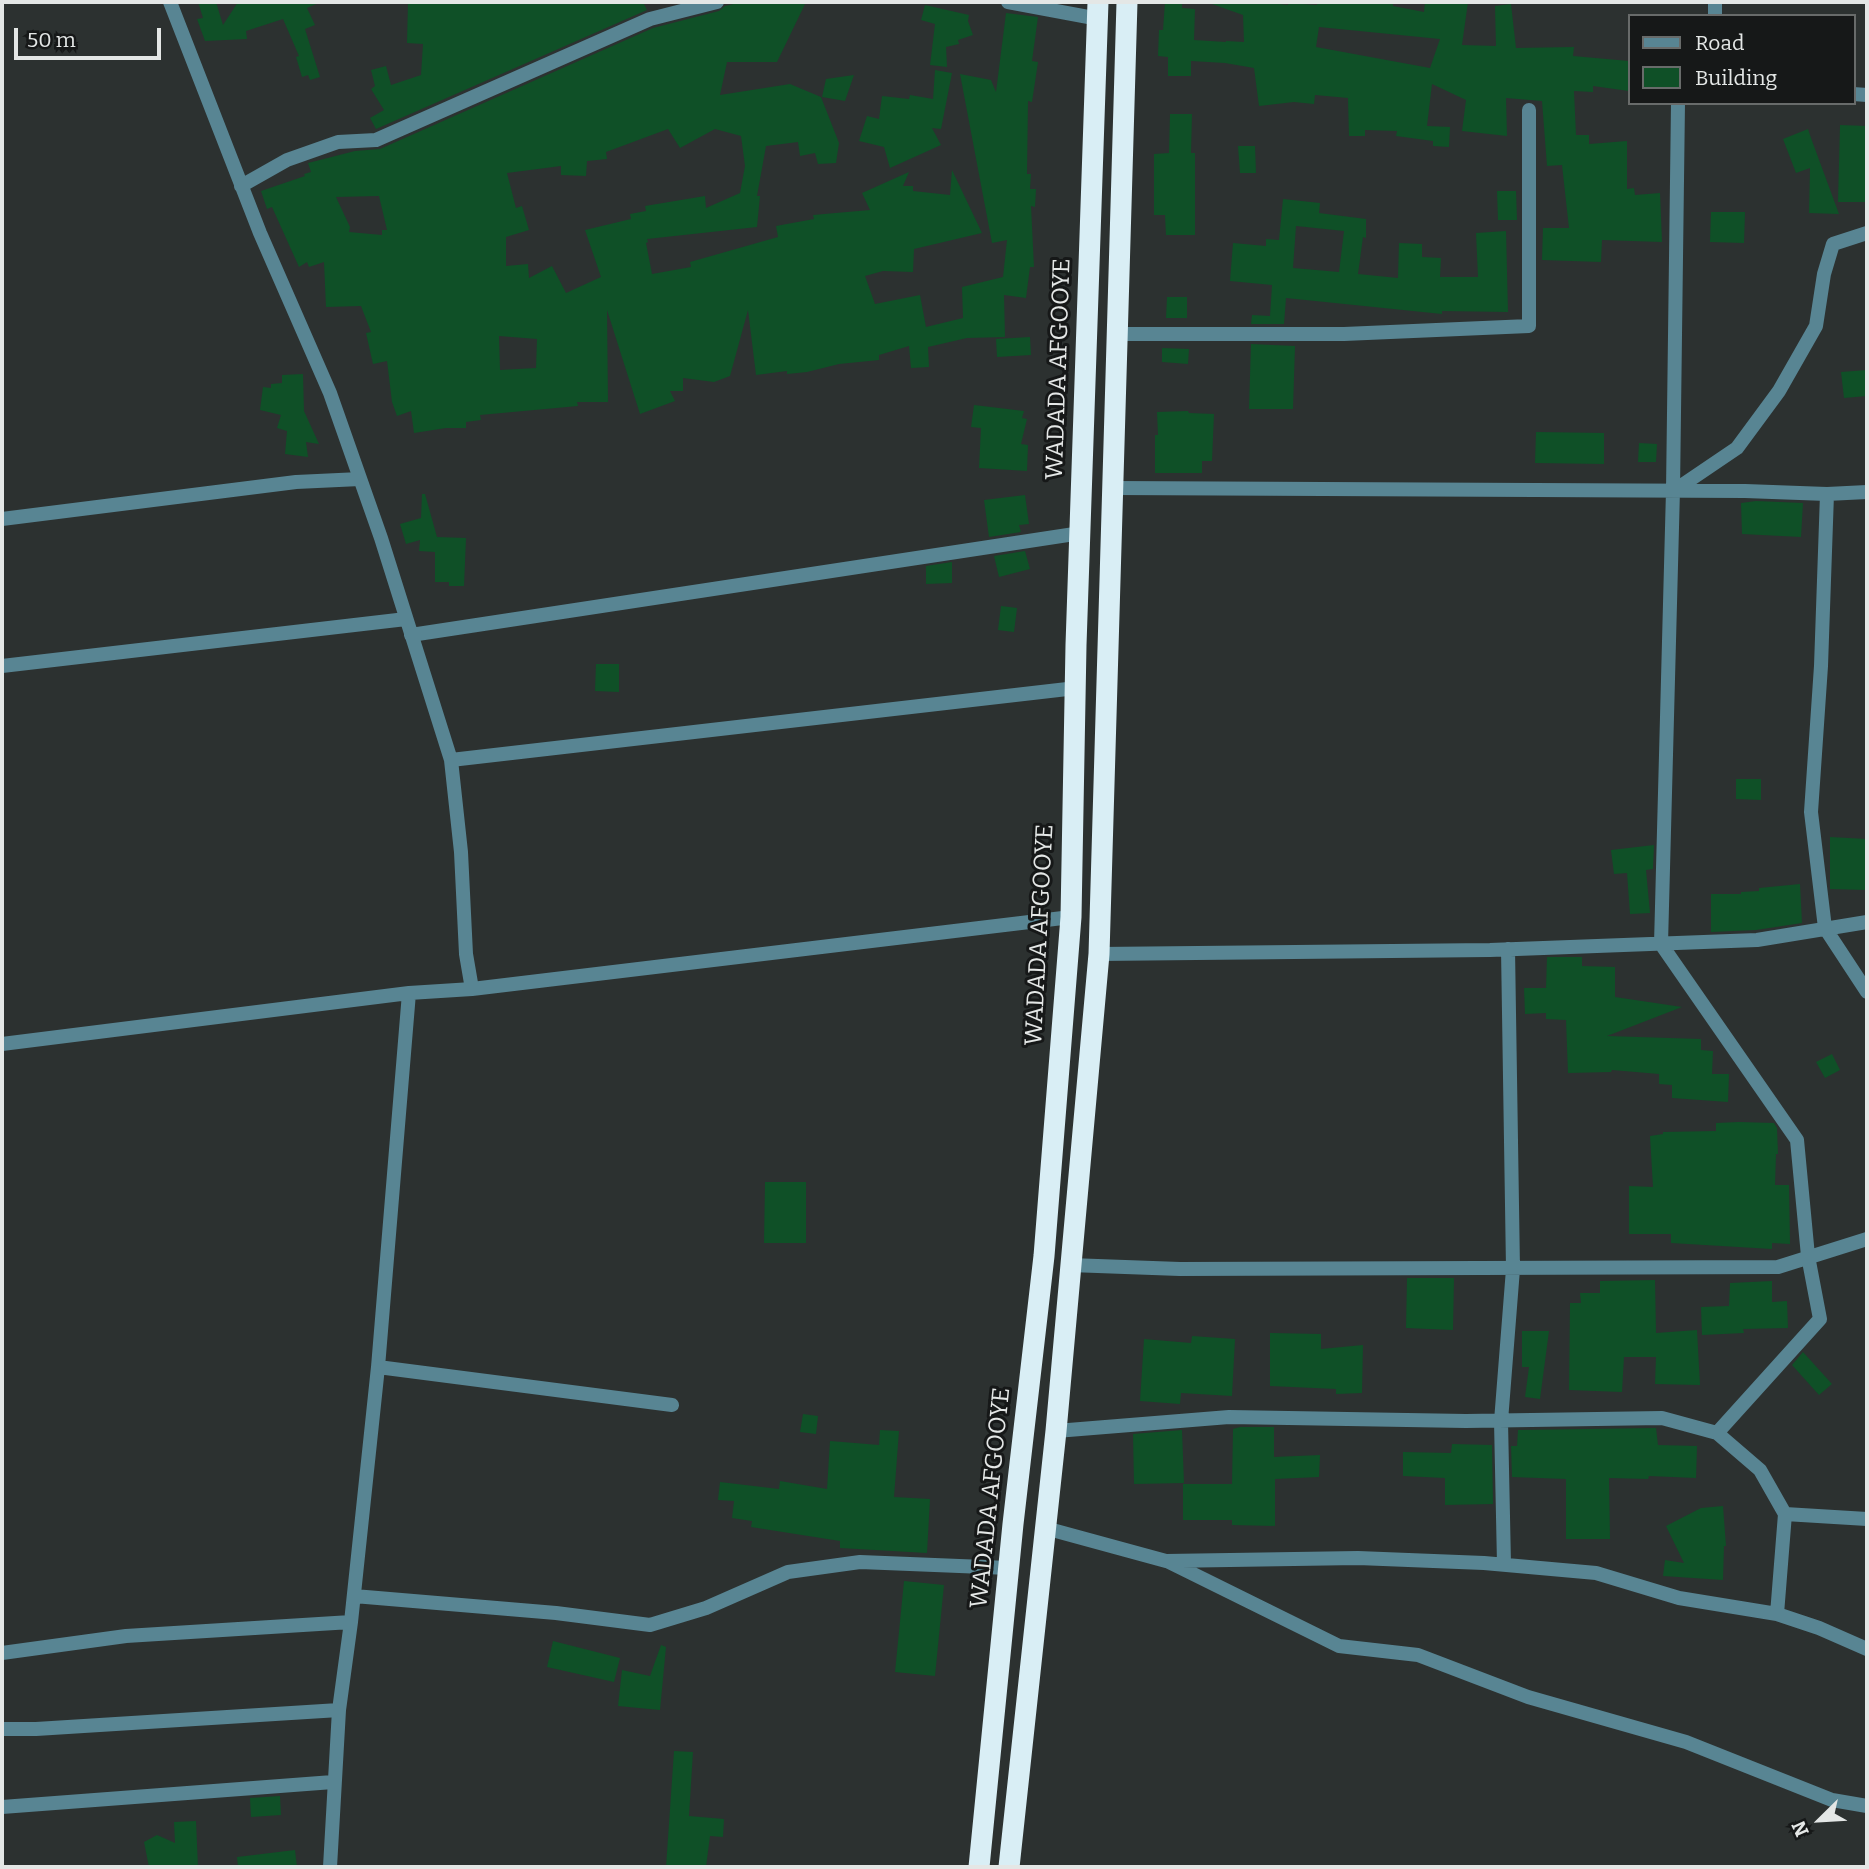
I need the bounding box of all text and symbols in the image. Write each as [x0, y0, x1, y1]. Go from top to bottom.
scale bar [18, 14, 164, 58]
legend [1628, 14, 1855, 105]
text: 50 m [27, 27, 76, 53]
text: Road [1695, 30, 1744, 56]
text: Building [1695, 65, 1777, 91]
street label: WADADA AFGOOYE [1041, 258, 1077, 480]
street label: WADADA AFGOOYE [1020, 824, 1060, 1046]
street label: WADADA AFGOOYE [965, 1386, 1017, 1610]
north arrow [1785, 1785, 1855, 1855]
text: N [1787, 1817, 1814, 1840]

